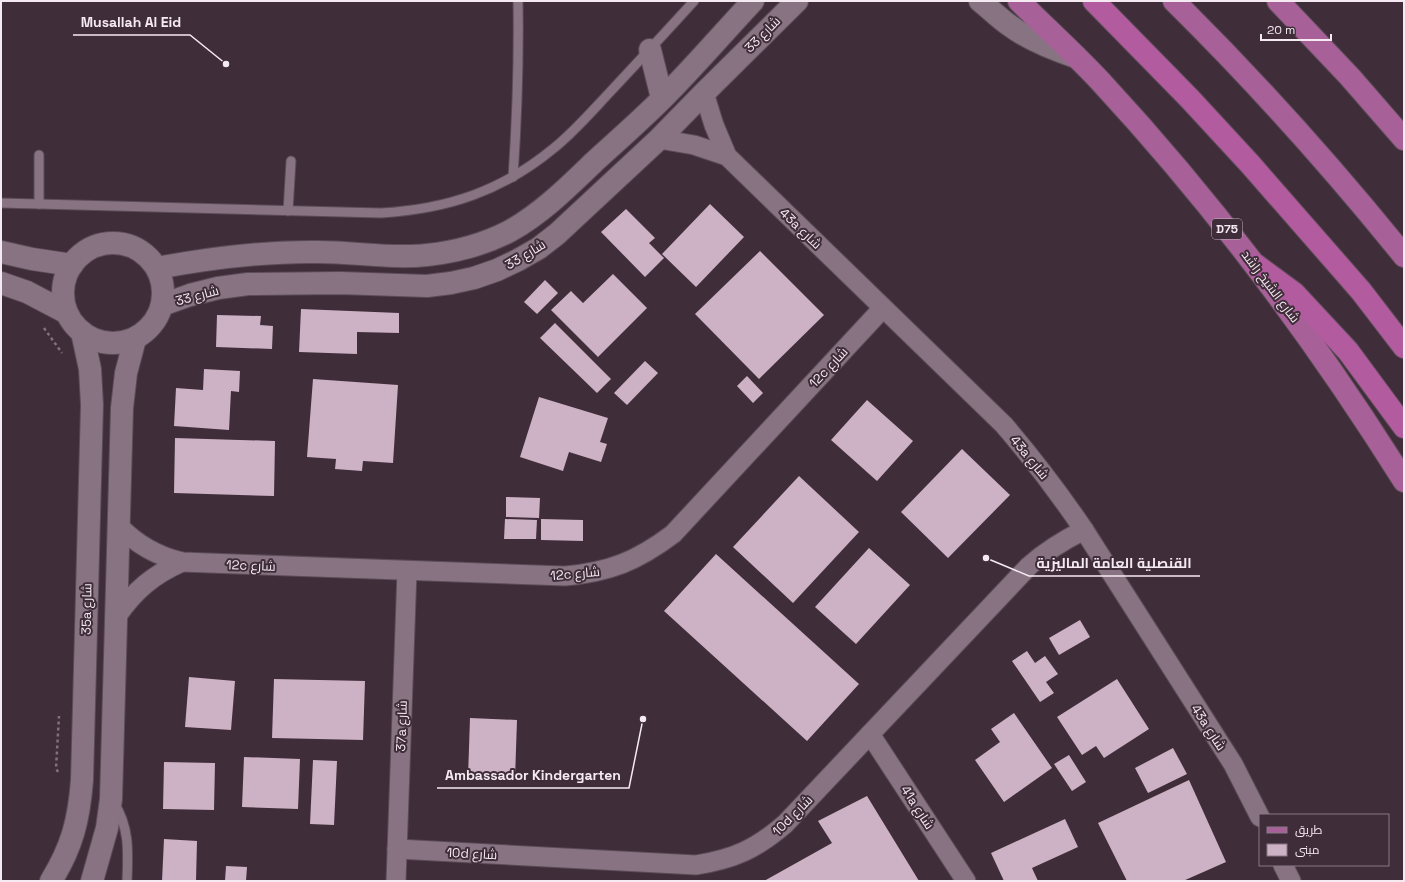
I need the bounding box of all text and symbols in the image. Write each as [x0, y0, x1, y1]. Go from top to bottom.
callout: Musallah Al Eid [73, 9, 190, 35]
text: Musallah Al Eid [81, 13, 181, 31]
street label: شارع 33 [741, 13, 784, 56]
scale bar [1261, 16, 1331, 42]
text: 20 m [1267, 22, 1295, 38]
street label: 43a شارع [776, 204, 825, 253]
road number: D75 [1212, 219, 1242, 239]
street label: شارع 33 [502, 236, 549, 273]
street label: شارع الشيخ راشد [1238, 247, 1303, 326]
street label: شارع 33 [174, 282, 221, 309]
street label: 12c شارع [805, 343, 851, 391]
street label: 43a شارع [1007, 432, 1053, 483]
callout: القنصلية العامة الماليزية [1029, 550, 1200, 576]
text: القنصلية العامة الماليزية [1036, 554, 1192, 572]
street label: 12c شارع [226, 556, 276, 575]
street label: 12c شارع [550, 563, 600, 584]
street label: 35a شارع [78, 583, 95, 635]
street label: 37a شارع [392, 700, 411, 752]
street label: 43a شارع [1187, 701, 1230, 754]
callout: Ambassador Kindergarten [437, 762, 629, 788]
text: Ambassador Kindergarten [445, 766, 621, 784]
street label: 41a شارع [897, 782, 938, 833]
street label: 10d شارع [768, 791, 816, 839]
legend [1259, 814, 1389, 866]
text: طريق [1295, 822, 1323, 838]
text: مبنى [1295, 842, 1320, 858]
street label: 10d شارع [446, 844, 498, 863]

